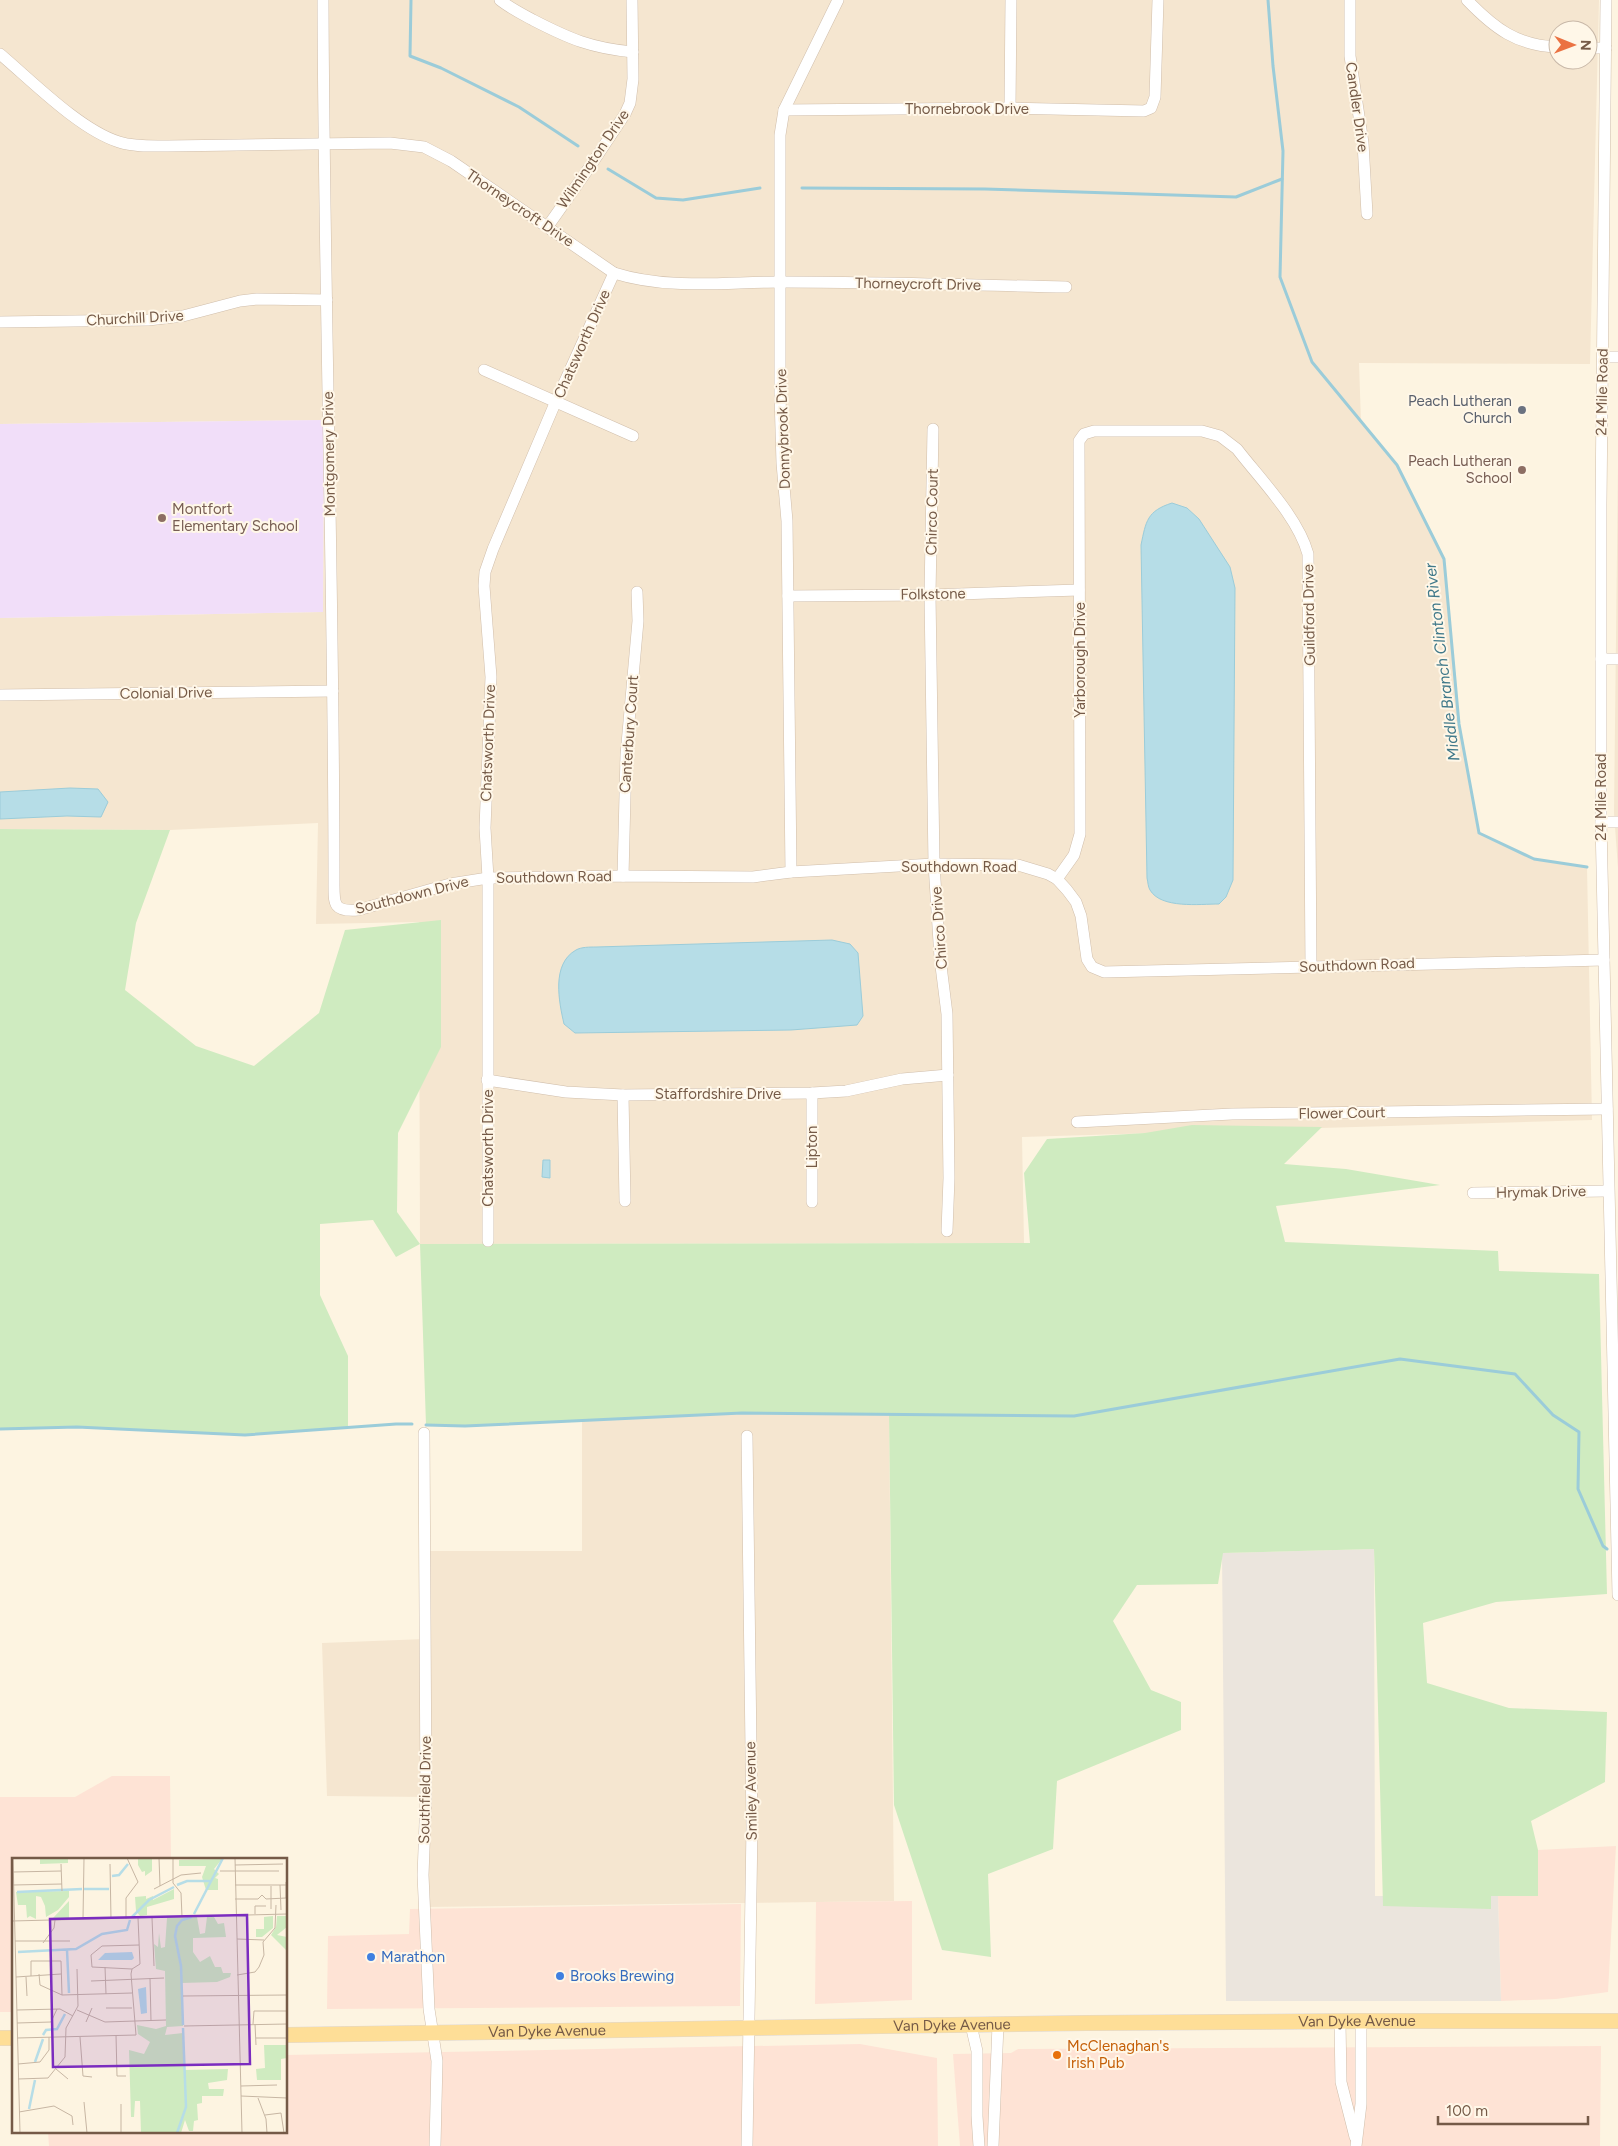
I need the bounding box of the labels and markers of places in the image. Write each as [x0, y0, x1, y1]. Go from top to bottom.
place label: Peach Lutheran Church [1408, 392, 1512, 427]
marker: Peach Lutheran Church [1516, 404, 1528, 416]
place label: Peach Lutheran School [1408, 452, 1512, 487]
marker: Peach Lutheran School [1516, 464, 1528, 476]
place label: Montfort Elementary School [172, 500, 298, 535]
marker: Montfort Elementary School [156, 512, 168, 524]
place label: Marathon [381, 1948, 445, 1966]
marker: Marathon [365, 1951, 377, 1963]
place label: Brooks Brewing [570, 1967, 674, 1985]
marker: Brooks Brewing [554, 1970, 566, 1982]
place label: McClenaghan's Irish Pub [1067, 2037, 1169, 2072]
marker: McClenaghan's Irish Pub [1051, 2049, 1063, 2061]

